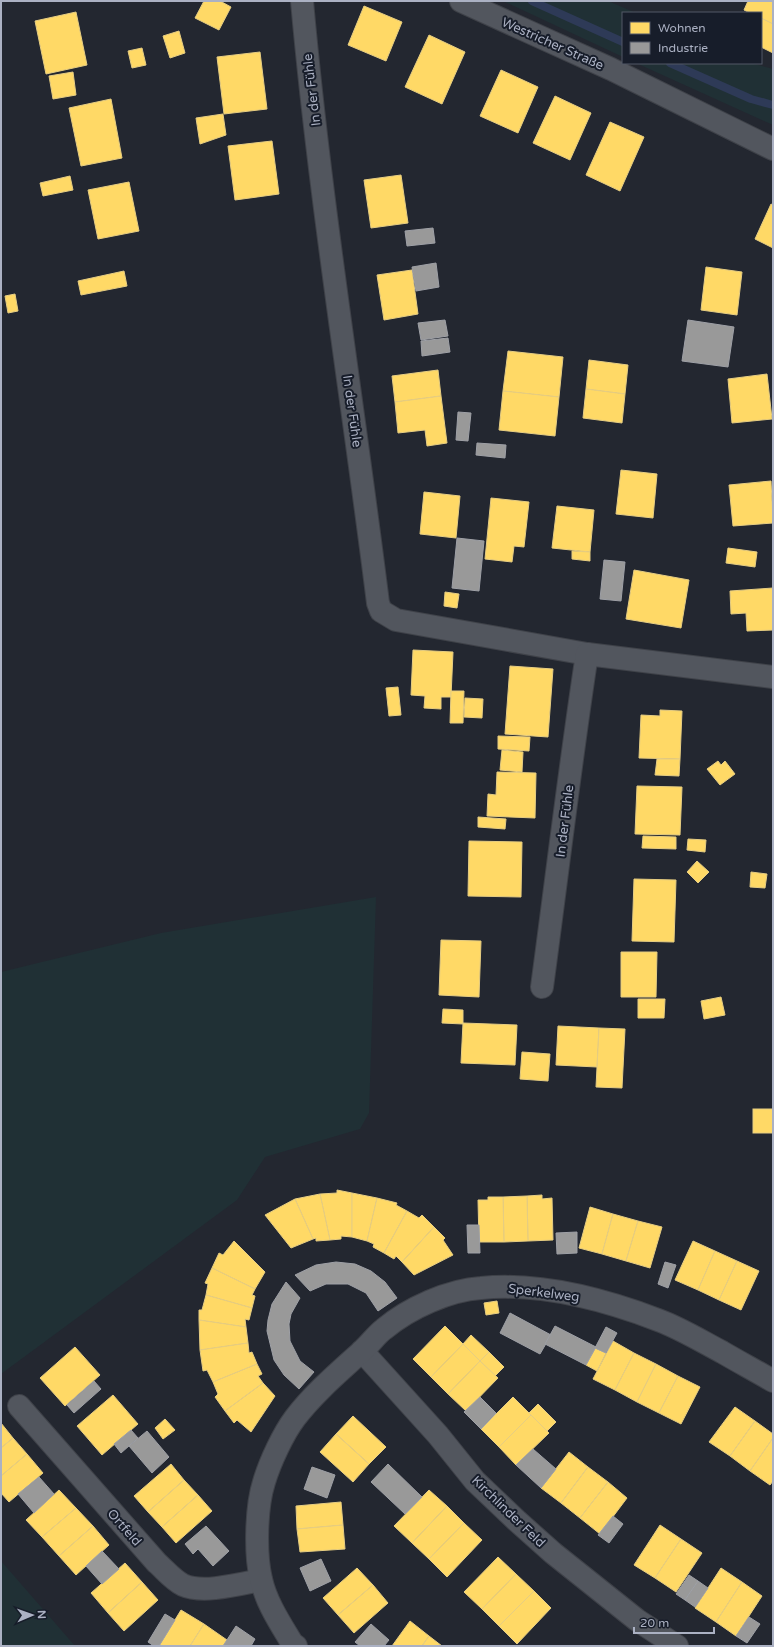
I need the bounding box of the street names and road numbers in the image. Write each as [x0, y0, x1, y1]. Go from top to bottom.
street label: Westricher Straße [499, 14, 606, 74]
street label: In der Fühle [300, 53, 324, 127]
street label: In der Fühle [339, 374, 365, 448]
street label: In der Fühle [553, 784, 577, 858]
street label: Sperkelweg [507, 1281, 580, 1305]
street label: Kirchlinder Feld [468, 1473, 548, 1551]
street label: Ortfeld [104, 1506, 145, 1549]

